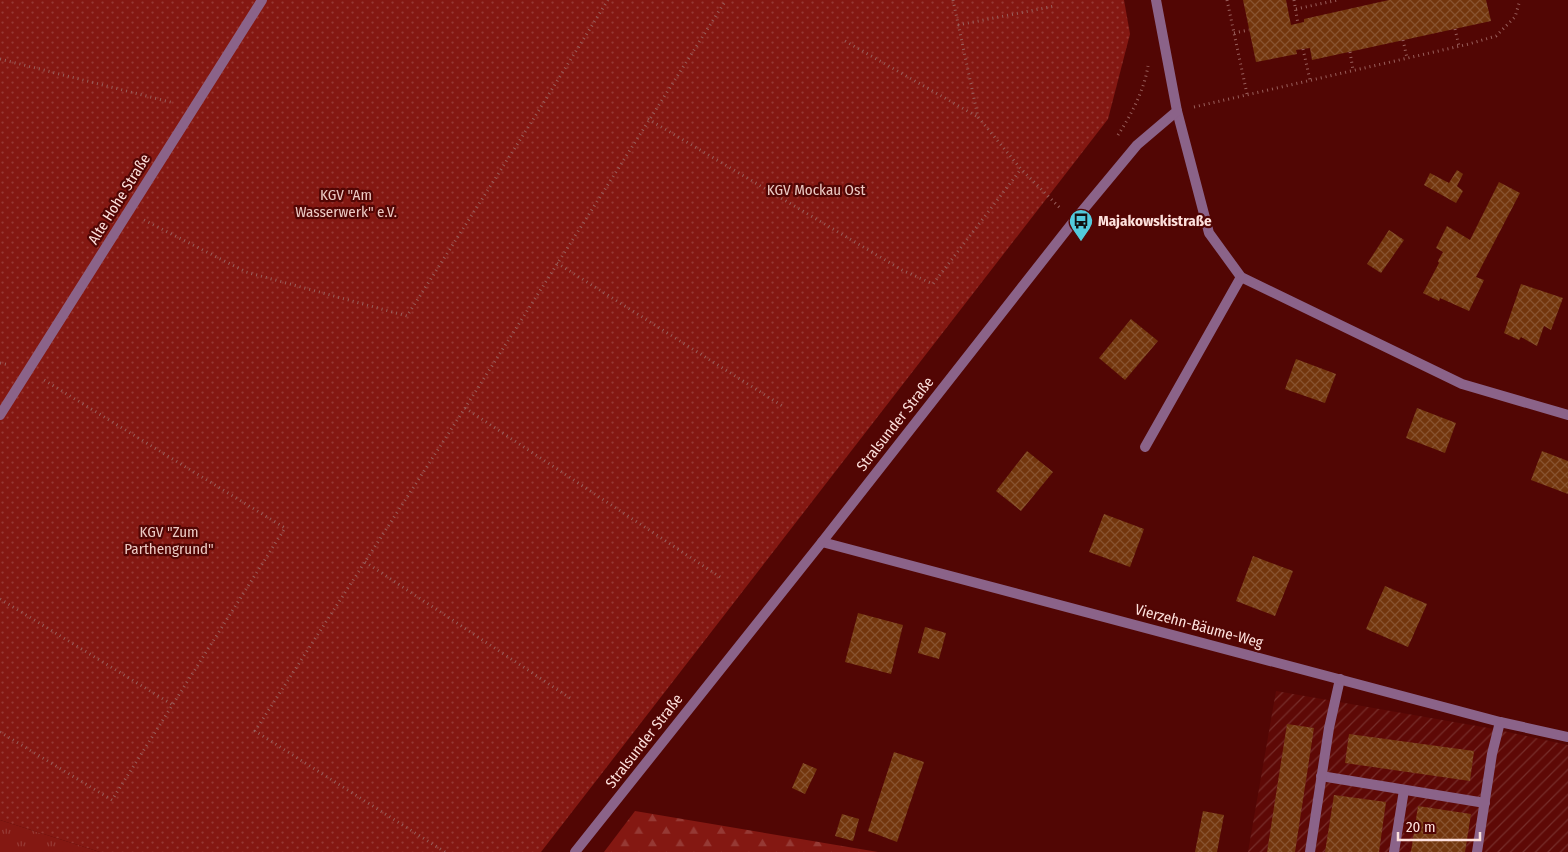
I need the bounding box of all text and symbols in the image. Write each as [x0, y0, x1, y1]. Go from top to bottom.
street label: Alte Hohe Straße [84, 150, 154, 248]
park label: KGV Mockau Ost [767, 181, 865, 199]
park label: KGV "Am Wasserwerk" e.V. [295, 186, 397, 221]
bus stop icon: Majakowskistraße [1068, 208, 1094, 242]
place label: Majakowskistraße [1098, 212, 1212, 230]
street label: Stralsunder Straße [853, 373, 937, 475]
park label: KGV "Zum Parthengrund" [124, 523, 214, 558]
street label: Vierzehn-Bäume-Weg [1133, 600, 1265, 652]
street label: Stralsunder Straße [602, 690, 686, 792]
scale bar [1398, 810, 1480, 842]
text: 20 m [1406, 818, 1436, 836]

